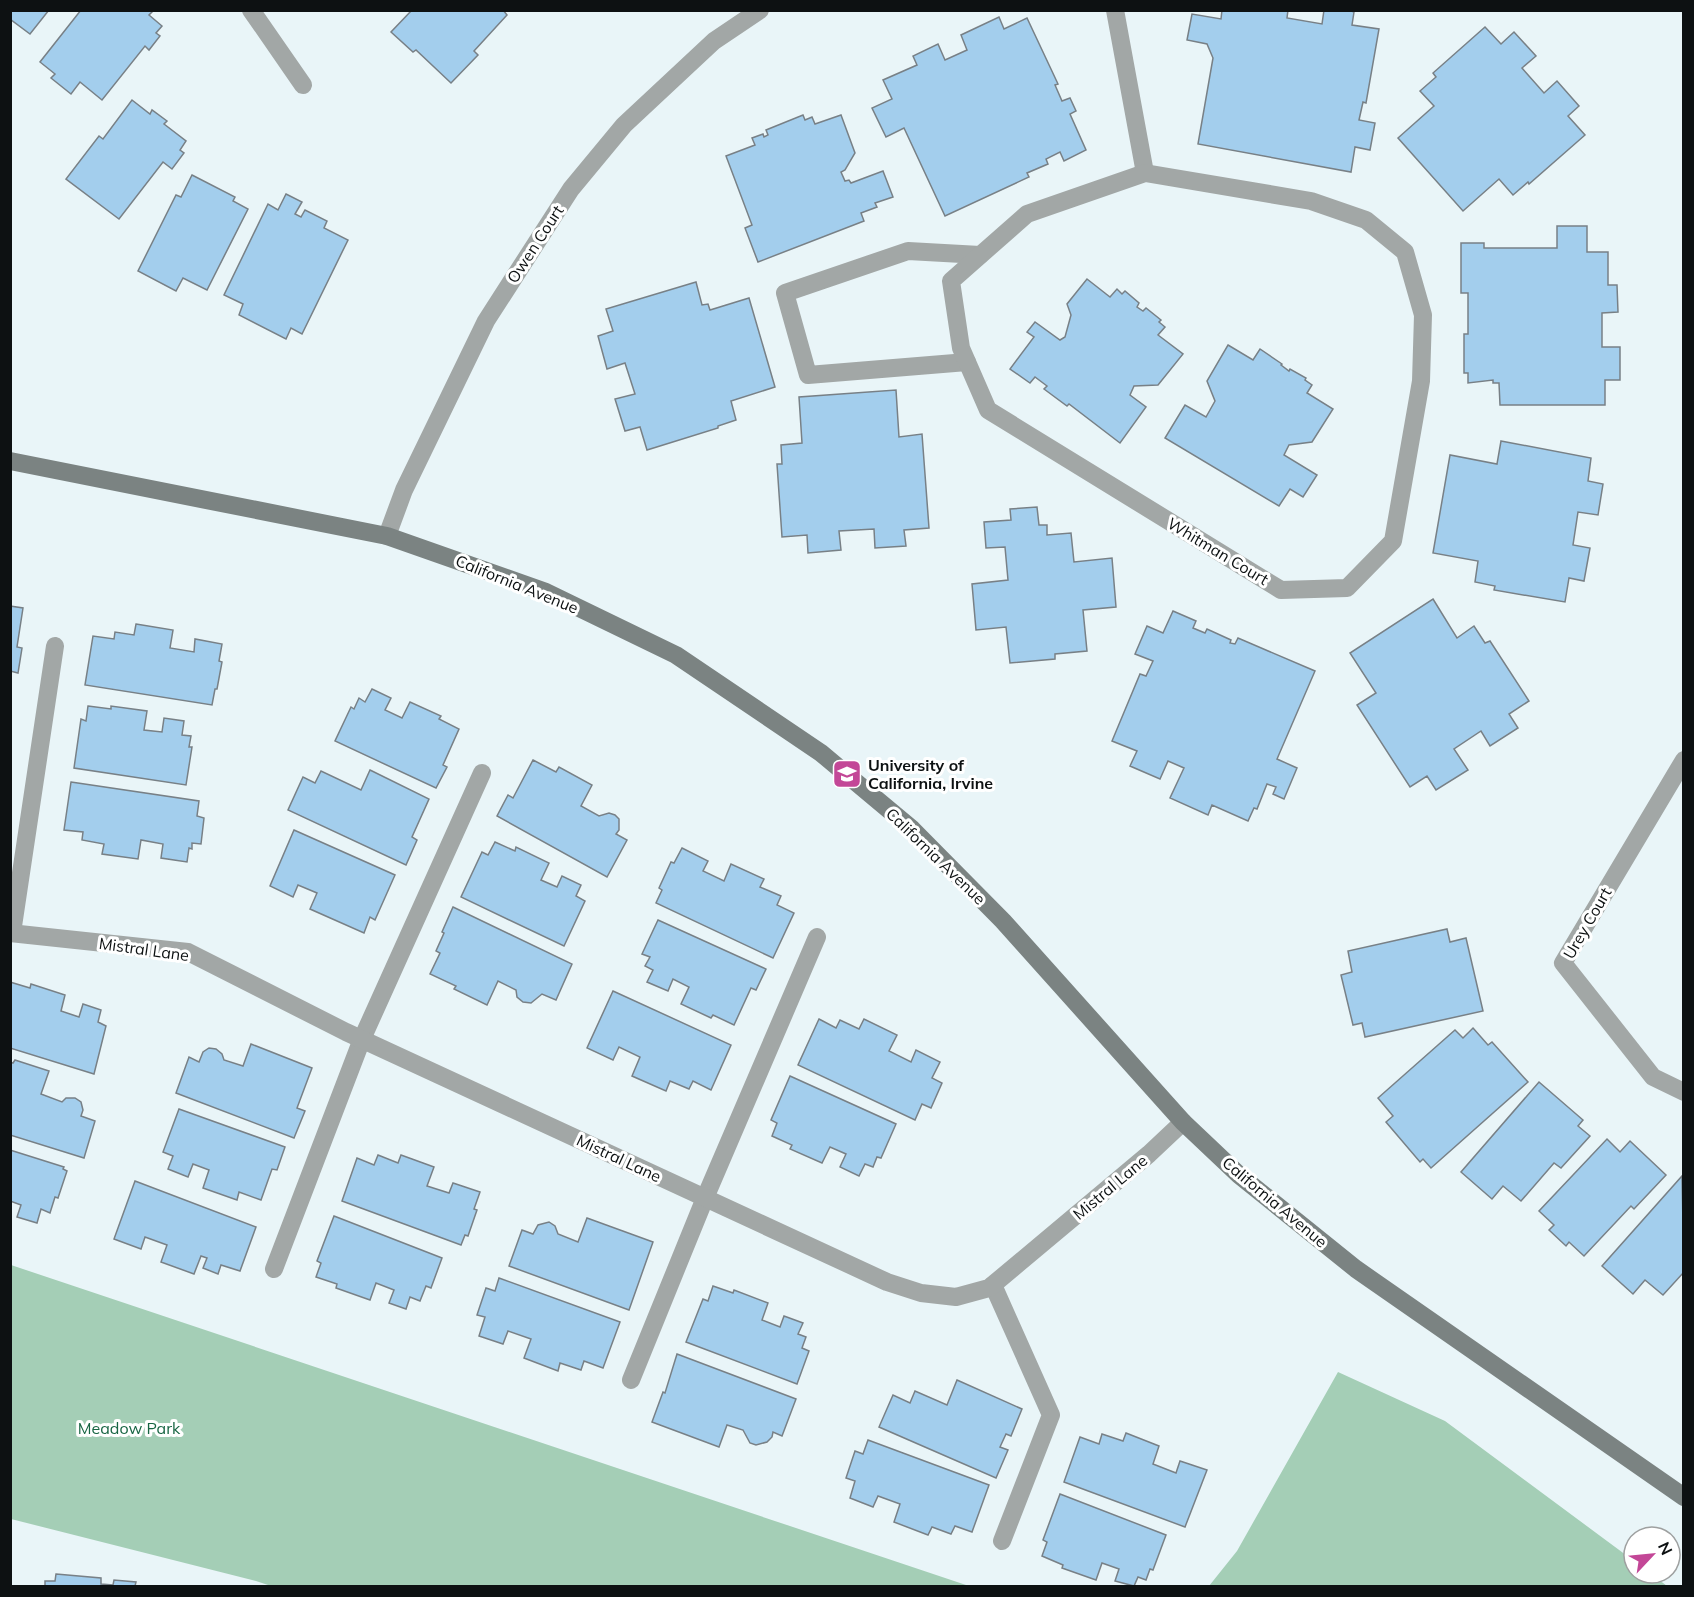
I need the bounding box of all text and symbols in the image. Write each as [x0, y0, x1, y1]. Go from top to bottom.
street label: Owen Court [502, 201, 568, 287]
street label: Whitman Court [1164, 513, 1273, 589]
street label: California Avenue [453, 550, 581, 618]
place label: University of California, Irvine [868, 755, 993, 793]
school or university icon: University of California, Irvine [831, 758, 863, 790]
street label: California Avenue [882, 803, 990, 909]
street label: Urey Court [1559, 883, 1616, 962]
street label: Mistral Lane [98, 933, 190, 965]
street label: Mistral Lane [574, 1130, 664, 1186]
street label: Mistral Lane [1069, 1150, 1151, 1224]
street label: California Avenue [1219, 1152, 1331, 1252]
park label: Meadow Park [78, 1418, 181, 1438]
north arrow [1622, 1525, 1682, 1585]
text: N [1654, 1539, 1677, 1558]

